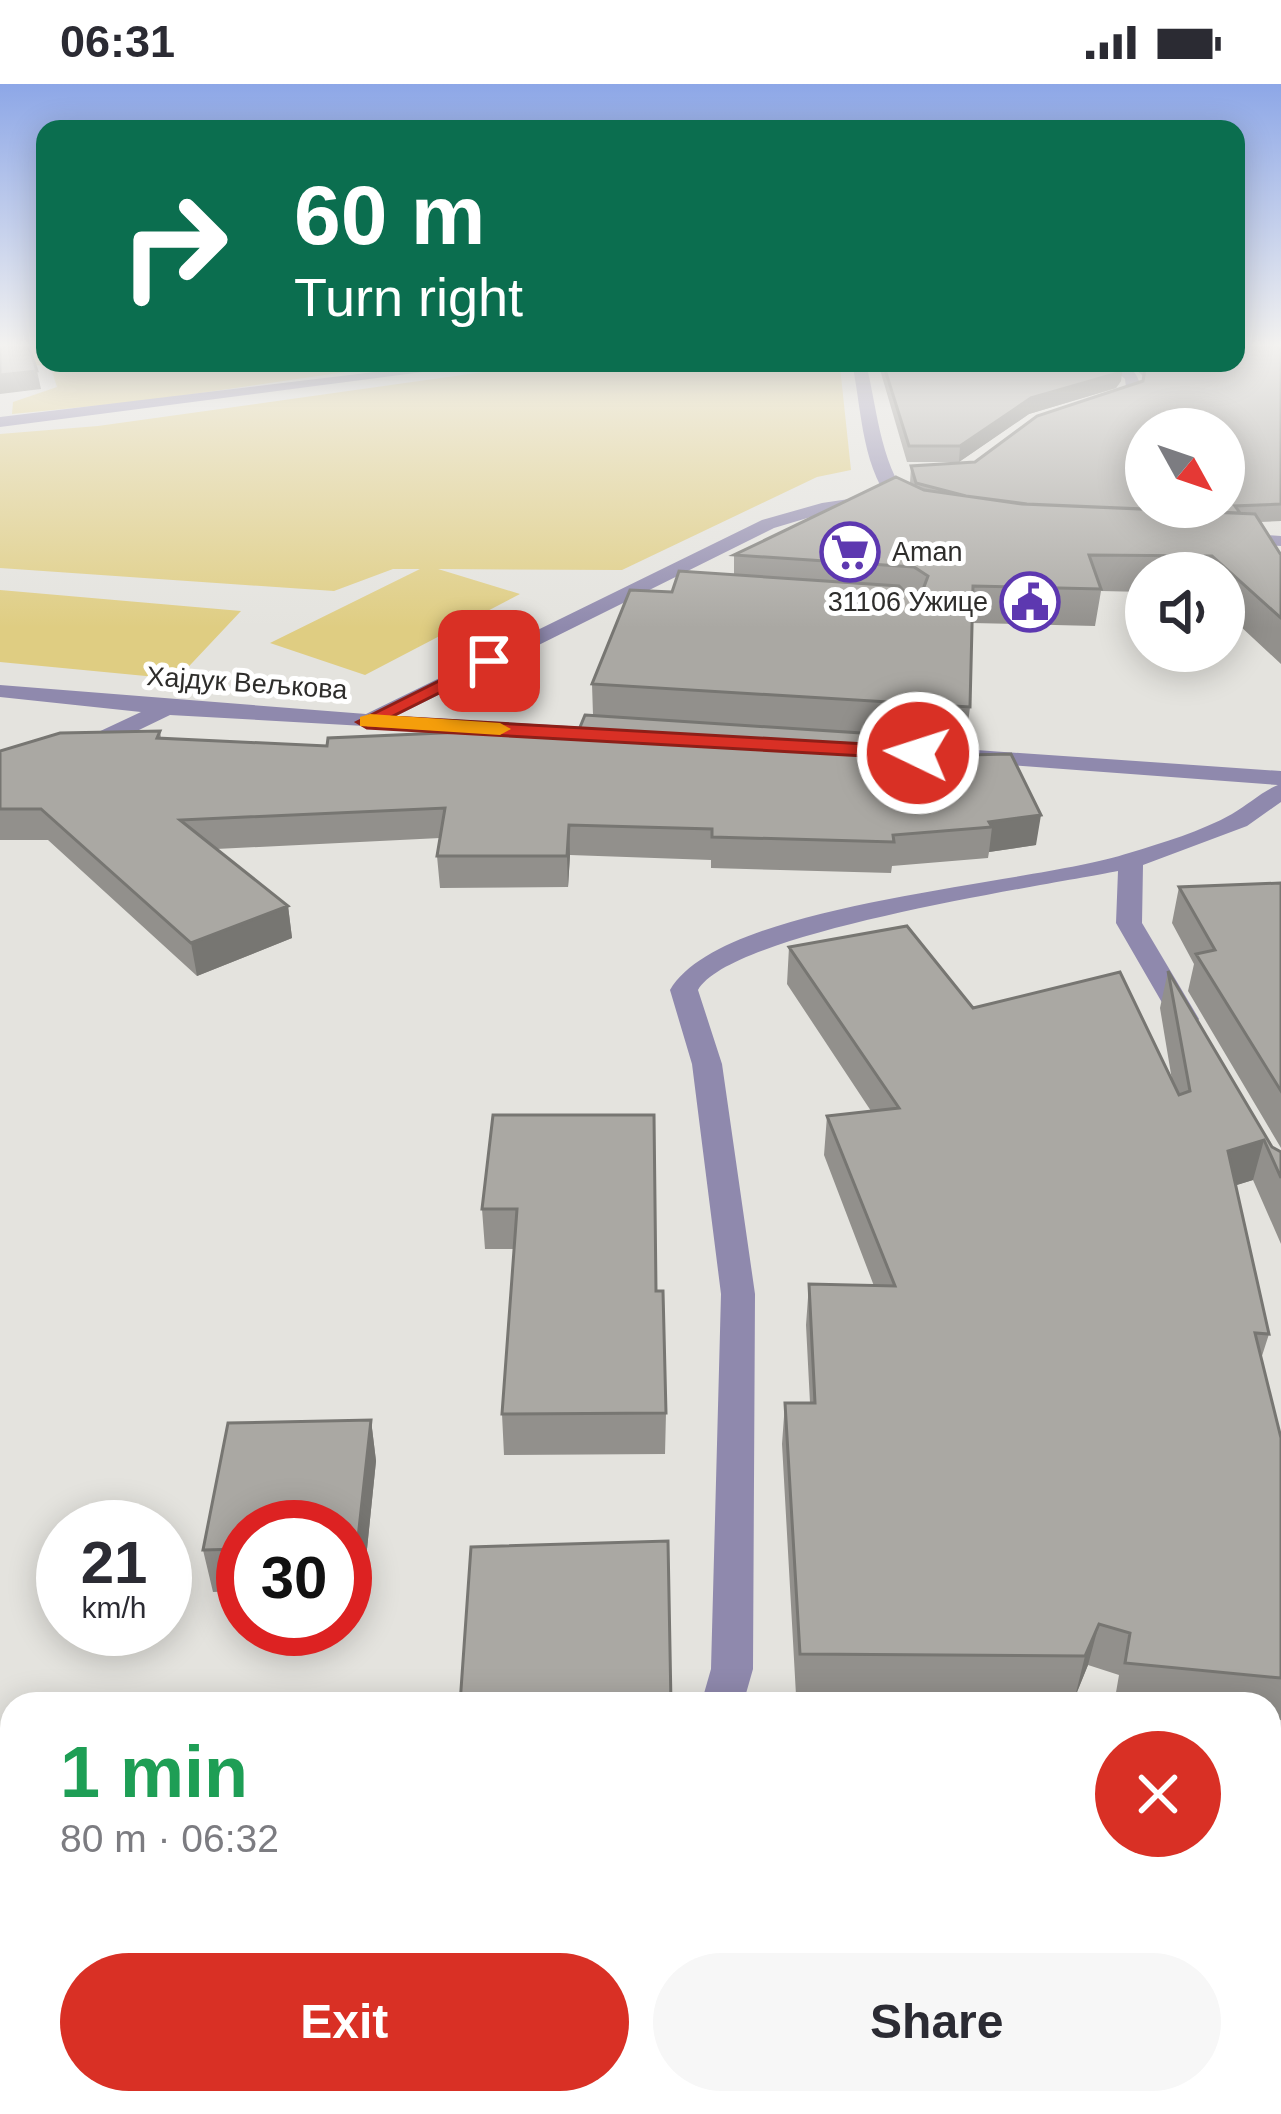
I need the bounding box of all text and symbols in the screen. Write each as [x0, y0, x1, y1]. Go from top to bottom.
text: 06:31 [60, 16, 175, 67]
icon: right [96, 168, 252, 324]
text: 60 m [294, 168, 485, 262]
text: Turn right [294, 267, 523, 327]
north arrow [1125, 408, 1245, 528]
map controls [1125, 408, 1245, 672]
supermarket icon: Aman [819, 521, 881, 583]
place label: Aman [892, 537, 963, 567]
button: sound [1125, 552, 1245, 672]
public building icon: 31106 Ужице [999, 571, 1061, 633]
place label: 31106 Ужице [828, 587, 988, 617]
pin [438, 610, 540, 712]
icon: arrive [456, 628, 522, 694]
street label: Хајдук Вељкова [146, 661, 349, 705]
position arrow [855, 690, 981, 816]
speed limit sign: 30 [216, 1500, 372, 1656]
text: 21 [81, 1529, 147, 1596]
text: km/h [81, 1591, 147, 1624]
button: close [1095, 1731, 1221, 1857]
text: 1 min [60, 1732, 248, 1812]
text: 80 m · 06:32 [60, 1817, 279, 1860]
button: Exit [60, 1953, 629, 2091]
button: Share [653, 1953, 1221, 2091]

